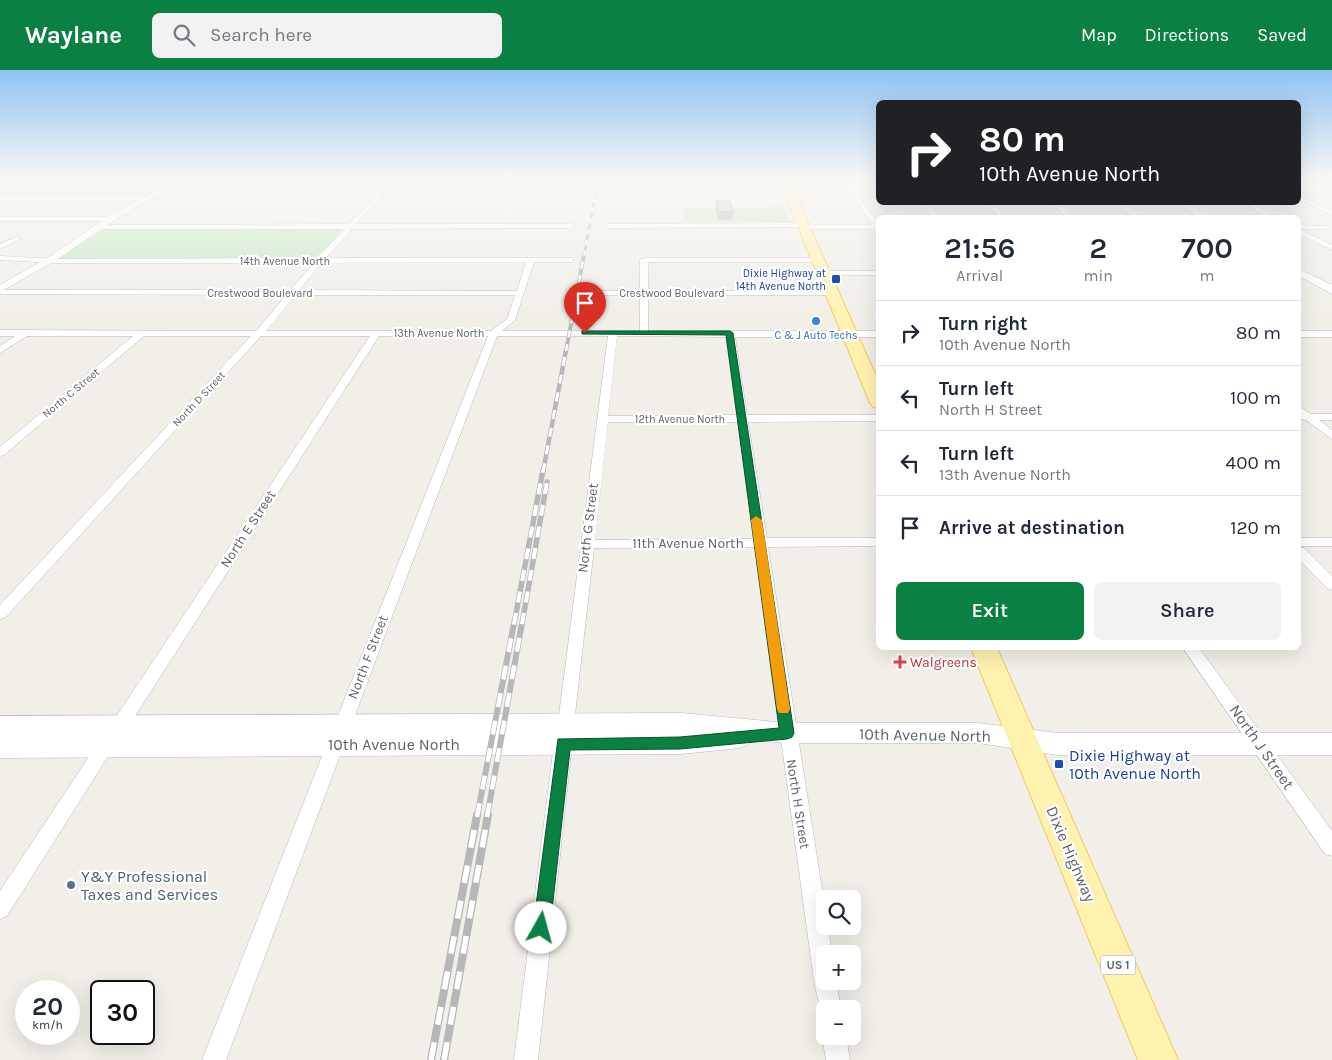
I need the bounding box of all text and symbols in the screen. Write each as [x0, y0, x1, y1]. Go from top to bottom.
search box [152, 13, 502, 58]
text: Waylane [25, 21, 122, 49]
icon: search [170, 21, 198, 49]
text: Search here [210, 24, 312, 46]
text: Map [1081, 24, 1117, 46]
text: Directions [1145, 24, 1229, 46]
text: Saved [1257, 24, 1307, 46]
text: 80 m [979, 119, 1066, 160]
icon: right [896, 120, 961, 185]
text: 10th Avenue North [979, 161, 1160, 187]
text: 21:56 [944, 230, 1015, 266]
text: 2 [1089, 230, 1107, 266]
text: 700 [1181, 230, 1233, 266]
street label: 14th Avenue North [240, 255, 330, 268]
text: Arrival [956, 266, 1003, 285]
text: min [1084, 266, 1113, 285]
text: m [1199, 266, 1214, 285]
place label: Dixie Highway at 14th Avenue North [736, 267, 826, 293]
marker: Dixie Highway at 14th Avenue North [830, 273, 842, 285]
pin [564, 282, 606, 333]
street label: Crestwood Boulevard [207, 287, 313, 300]
street label: Crestwood Boulevard [619, 287, 725, 300]
icon: arrive [571, 289, 599, 317]
text: Turn right [939, 313, 1028, 335]
marker: C & J Auto Techs [810, 315, 822, 327]
icon: right [896, 319, 924, 347]
text: 80 m [1236, 322, 1281, 344]
street label: 13th Avenue North [394, 327, 484, 340]
place label: C & J Auto Techs [774, 329, 858, 342]
text: 10th Avenue North [939, 335, 1071, 354]
street label: North C Street [40, 365, 102, 421]
street label: North D Street [170, 369, 228, 429]
text: Turn left [939, 378, 1014, 400]
icon: left [896, 384, 924, 412]
text: 100 m [1230, 387, 1281, 409]
text: North H Street [939, 400, 1042, 419]
street label: 12th Avenue North [635, 413, 725, 426]
text: Turn left [939, 443, 1014, 465]
icon: left [896, 449, 924, 477]
text: 400 m [1226, 452, 1281, 474]
text: 13th Avenue North [939, 465, 1071, 484]
street label: North G Street [574, 482, 602, 574]
street label: North E Street [217, 487, 279, 571]
icon: arrive [896, 514, 924, 542]
text: Arrive at destination [939, 517, 1125, 539]
text: 120 m [1230, 517, 1281, 539]
street label: 11th Avenue North [632, 535, 744, 552]
button: Exit [896, 582, 1084, 640]
button: Share [1094, 582, 1281, 640]
street label: North F Street [344, 613, 392, 701]
place label: Walgreens [910, 654, 977, 671]
marker: Walgreens [894, 656, 906, 668]
street label: North J Street [1226, 701, 1298, 793]
street label: 10th Avenue North [859, 724, 991, 746]
street label: 10th Avenue North [328, 735, 460, 754]
place label: Dixie Highway at 10th Avenue North [1069, 746, 1201, 783]
street label: North H Street [783, 758, 813, 850]
marker: Dixie Highway at 10th Avenue North [1053, 758, 1065, 770]
street label: Dixie Highway [1042, 803, 1100, 905]
place label: Y&Y Professional Taxes and Services [81, 867, 218, 904]
marker: Y&Y Professional Taxes and Services [65, 879, 77, 891]
map controls [816, 890, 861, 1045]
button: search [816, 890, 861, 935]
position arrow [514, 901, 566, 953]
button: + [816, 945, 861, 990]
road number: US 1 [1100, 956, 1136, 974]
speed limit sign: 30 [90, 980, 155, 1045]
text: 20 [32, 992, 63, 1021]
button: − [816, 1000, 861, 1045]
text: km/h [32, 1018, 63, 1032]

